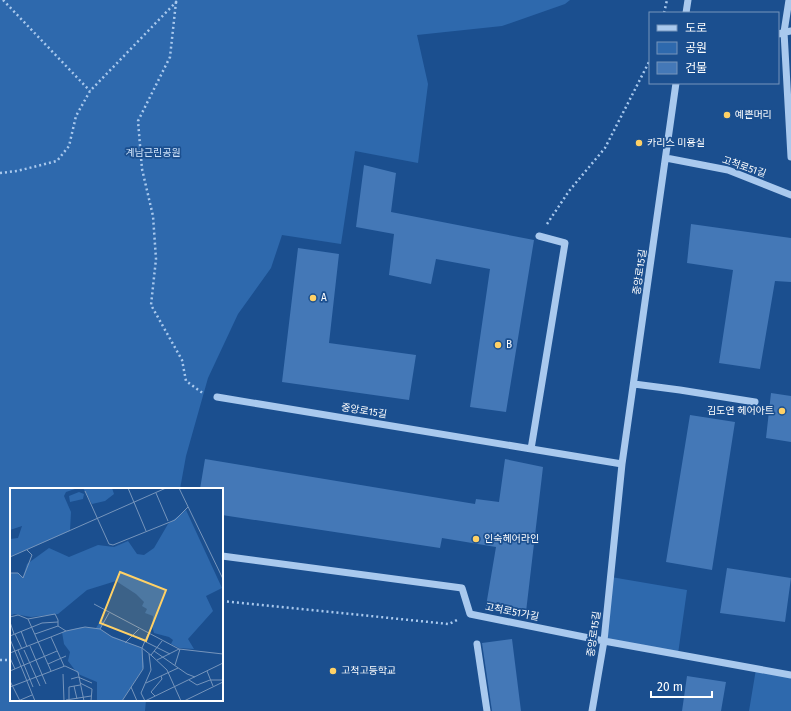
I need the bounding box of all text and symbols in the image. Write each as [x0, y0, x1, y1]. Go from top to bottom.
legend [649, 12, 779, 84]
text: 도로 [685, 21, 707, 35]
text: 공원 [685, 41, 707, 55]
text: 건물 [685, 61, 707, 75]
place label: 예쁜머리 [735, 109, 772, 121]
marker: 예쁜머리 [722, 110, 732, 120]
place label: 카리스 미용실 [647, 137, 705, 149]
marker: 카리스 미용실 [634, 138, 644, 148]
park label: 계남근린공원 [125, 147, 181, 159]
street label: 고척로51길 [720, 154, 768, 180]
street label: 중앙로15길 [631, 248, 649, 296]
place label: A [321, 292, 327, 304]
marker: A [308, 293, 318, 303]
place label: B [506, 339, 512, 351]
marker: B [493, 340, 503, 350]
street label: 중앙로15길 [340, 401, 388, 421]
place label: 김도연 헤어아트 [707, 405, 774, 417]
marker: 김도연 헤어아트 [777, 406, 787, 416]
inset map [10, 488, 223, 701]
place label: 인숙헤어라인 [484, 533, 539, 545]
marker: 인숙헤어라인 [471, 534, 481, 544]
street label: 고척로51가길 [484, 601, 540, 623]
street label: 중앙로15길 [585, 610, 603, 658]
place label: 고척고등학교 [341, 665, 396, 677]
marker: 고척고등학교 [328, 666, 338, 676]
scale bar [651, 673, 712, 699]
text: 20 m [657, 680, 683, 694]

